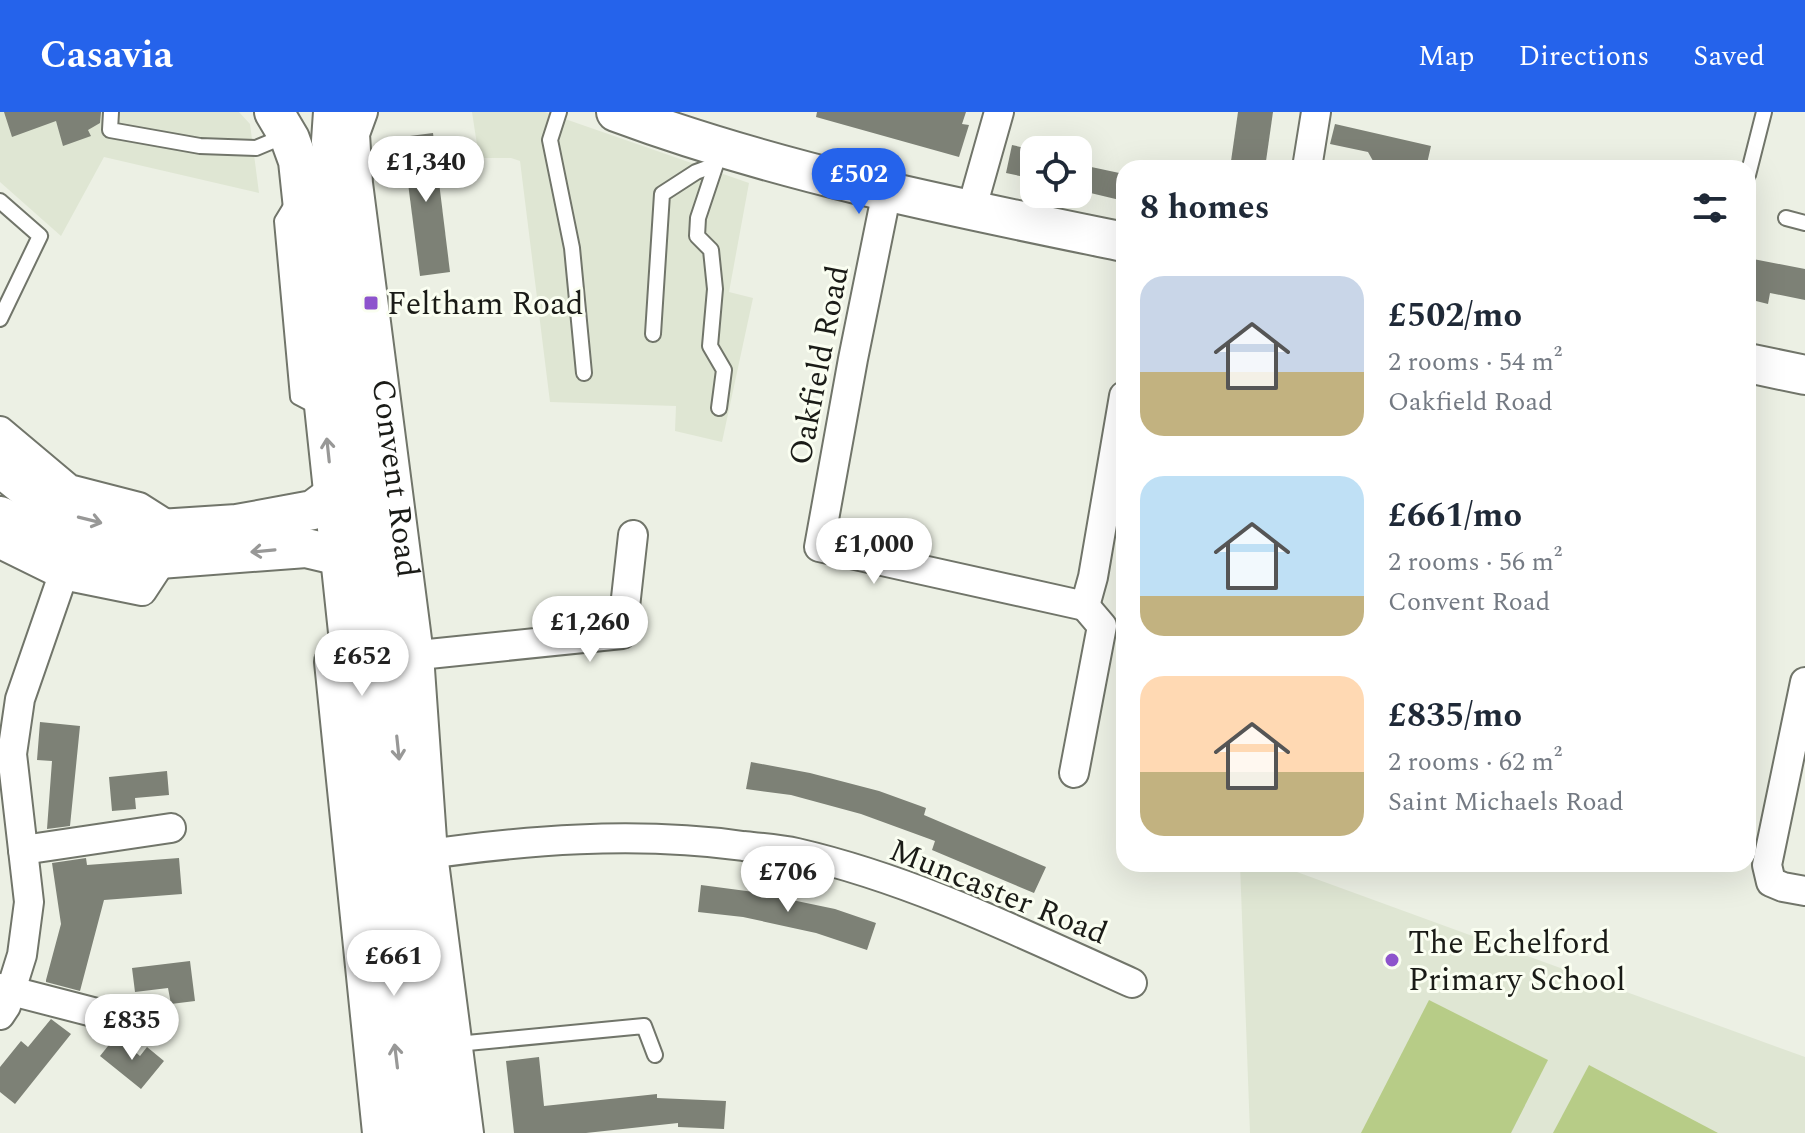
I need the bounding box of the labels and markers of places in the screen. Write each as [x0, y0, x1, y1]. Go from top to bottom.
pin: £1,340 [361, 136, 491, 204]
pin: £502 [812, 148, 906, 216]
place label: Feltham Road [387, 280, 584, 329]
marker: Feltham Road [362, 294, 380, 312]
pin: £1,000 [809, 518, 939, 586]
pin: £1,260 [525, 596, 655, 664]
pin: £652 [315, 630, 409, 698]
pin: £706 [741, 846, 835, 914]
place label: The Echelford Primary School [1408, 919, 1626, 1005]
pin: £661 [347, 930, 441, 998]
marker: The Echelford Primary School [1383, 951, 1401, 969]
pin: £835 [85, 994, 179, 1062]

